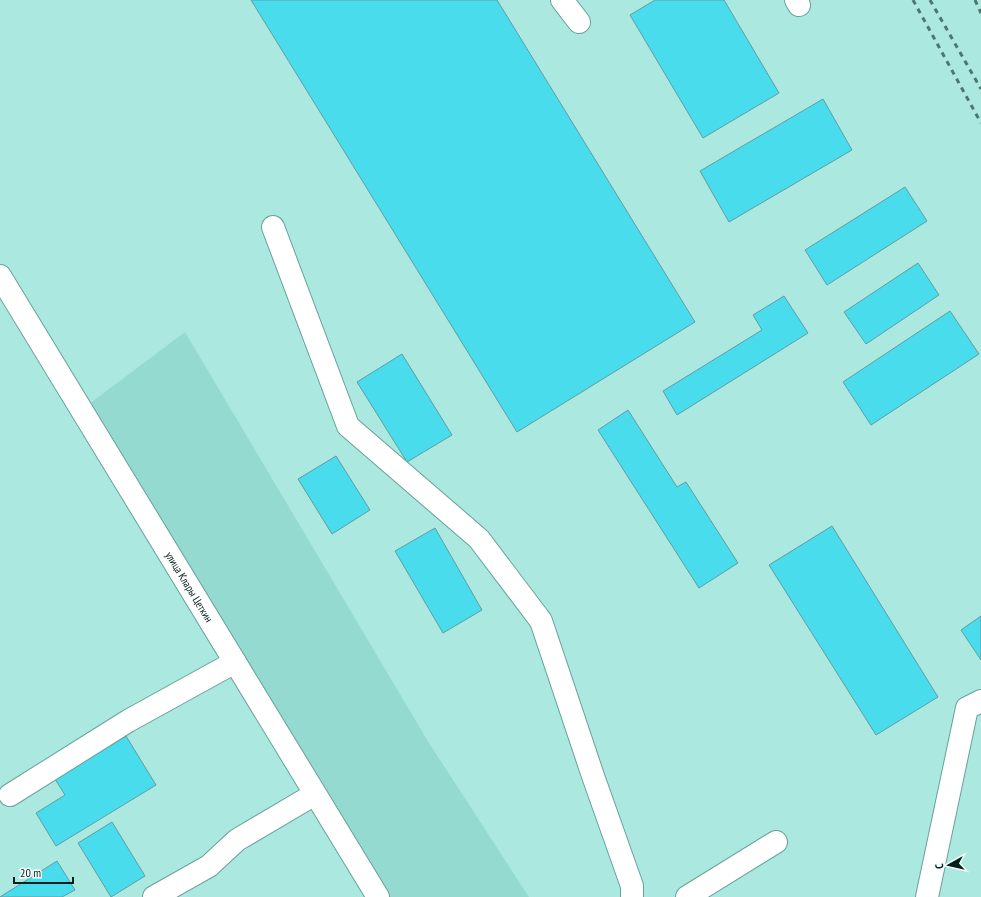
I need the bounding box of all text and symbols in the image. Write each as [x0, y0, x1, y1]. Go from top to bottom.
street label: улица Клары Цеткин [162, 549, 216, 625]
north arrow [929, 845, 969, 885]
scale bar [14, 859, 73, 885]
text: С [932, 863, 946, 870]
text: 20 m [20, 865, 41, 880]

